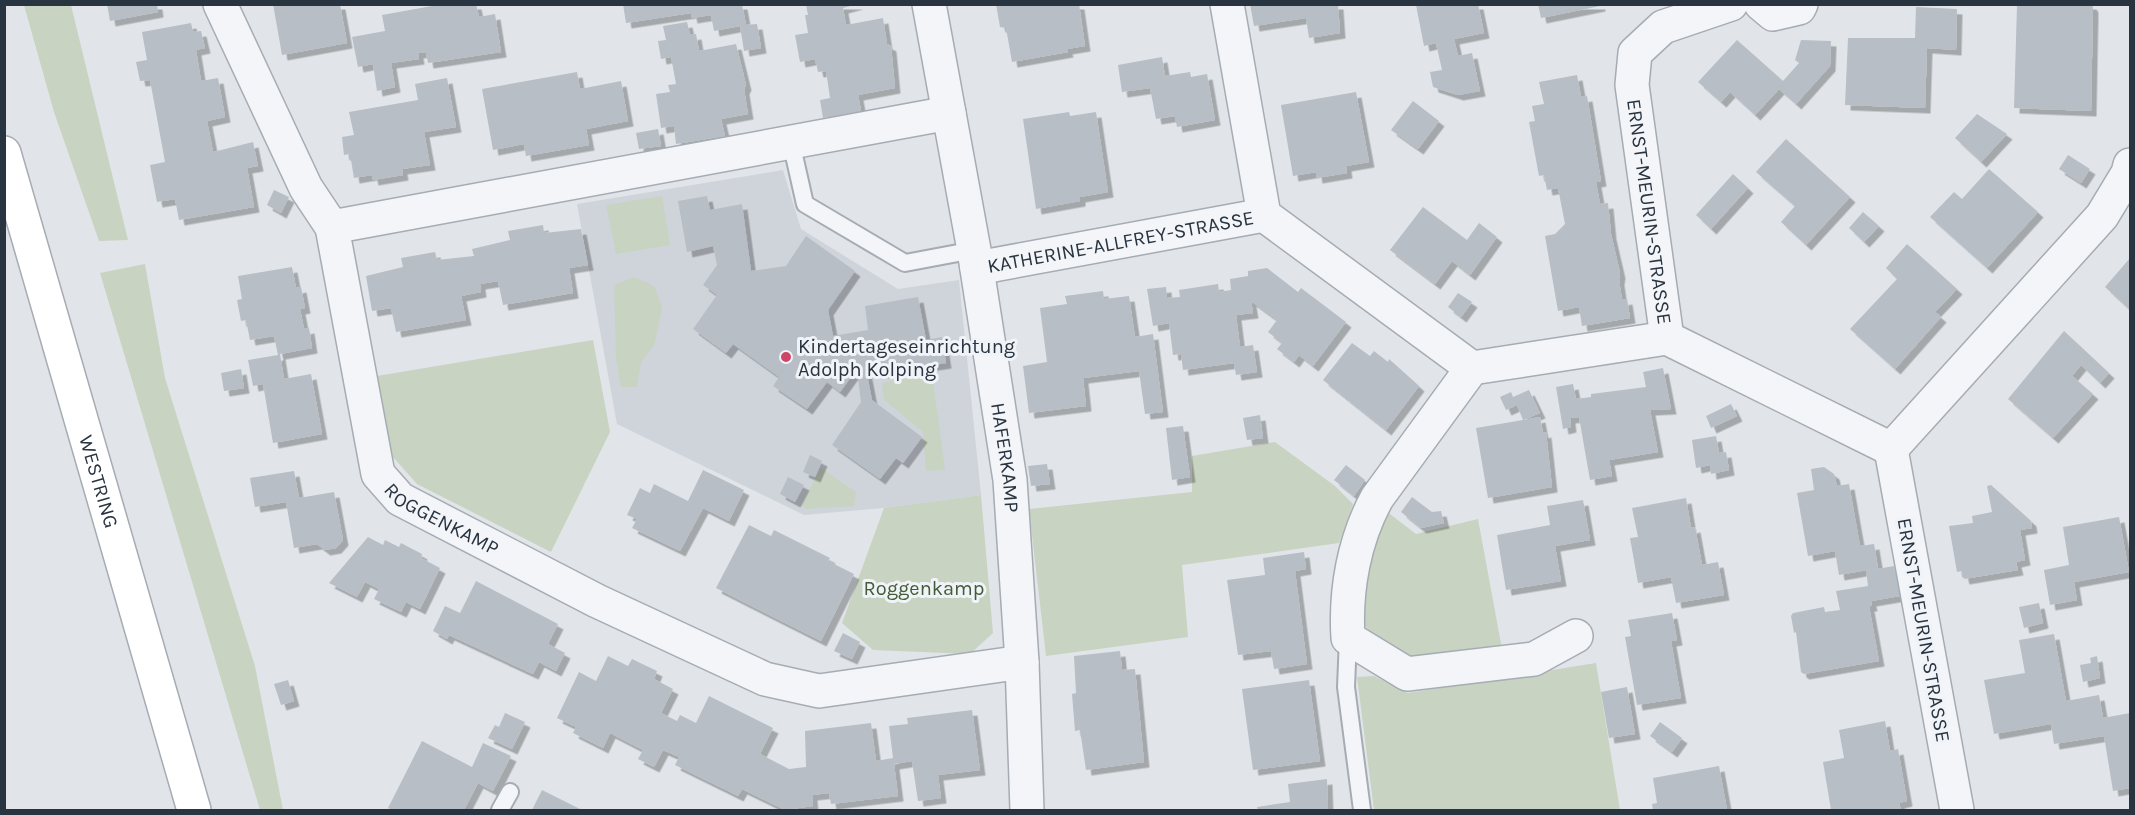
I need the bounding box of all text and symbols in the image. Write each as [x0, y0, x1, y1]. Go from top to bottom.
street label: ERNST-MEURIN-STRASSE [1622, 98, 1676, 326]
street label: KATHERINE-ALLFREY-STRASSE [985, 206, 1256, 278]
place label: Kindertageseinrichtung Adolph Kolping [798, 335, 1015, 381]
marker: Kindertageseinrichtung Adolph Kolping [779, 350, 793, 364]
street label: HAFERKAMP [986, 401, 1023, 513]
street label: WESTRING [74, 433, 123, 531]
street label: ROGGENKAMP [379, 478, 503, 560]
street label: ERNST-MEURIN-STRASSE [1892, 516, 1955, 744]
park label: Roggenkamp [864, 577, 984, 600]

